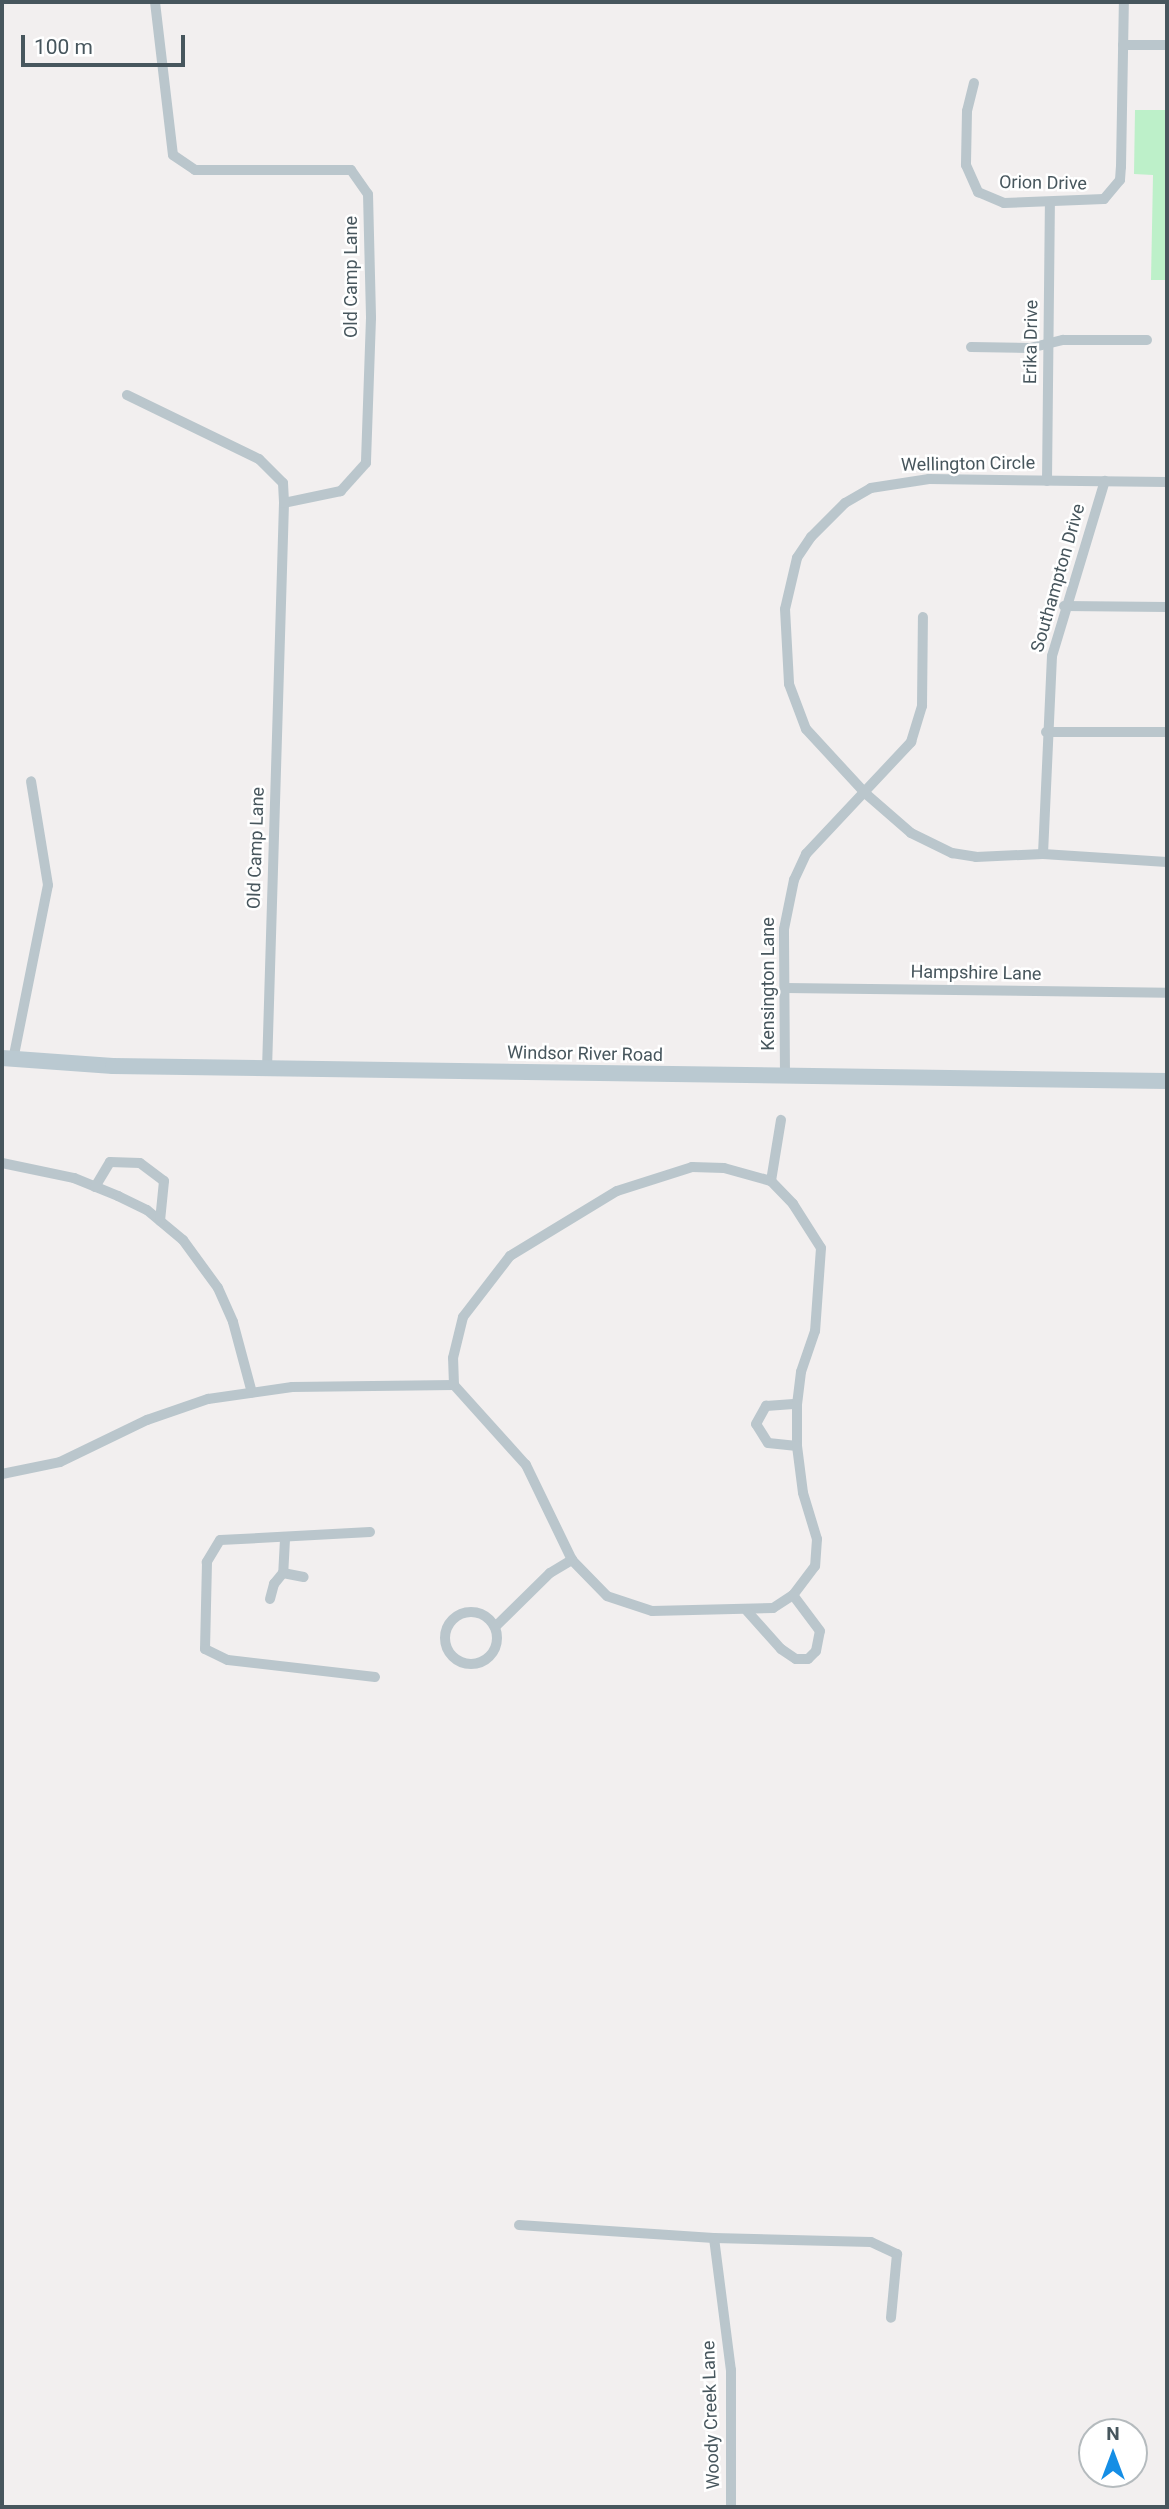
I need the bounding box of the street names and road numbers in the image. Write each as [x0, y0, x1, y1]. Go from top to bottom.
street label: Orion Drive [999, 171, 1087, 195]
street label: Old Camp Lane [340, 216, 362, 338]
street label: Erika Drive [1019, 300, 1043, 384]
street label: Wellington Circle [901, 452, 1035, 476]
street label: Southampton Drive [1027, 501, 1089, 655]
street label: Old Camp Lane [243, 787, 269, 909]
street label: Kensington Lane [757, 917, 779, 1051]
street label: Hampshire Lane [910, 961, 1042, 985]
street label: Windsor River Road [507, 1042, 663, 1066]
street label: Woody Creek Lane [698, 2340, 724, 2490]

